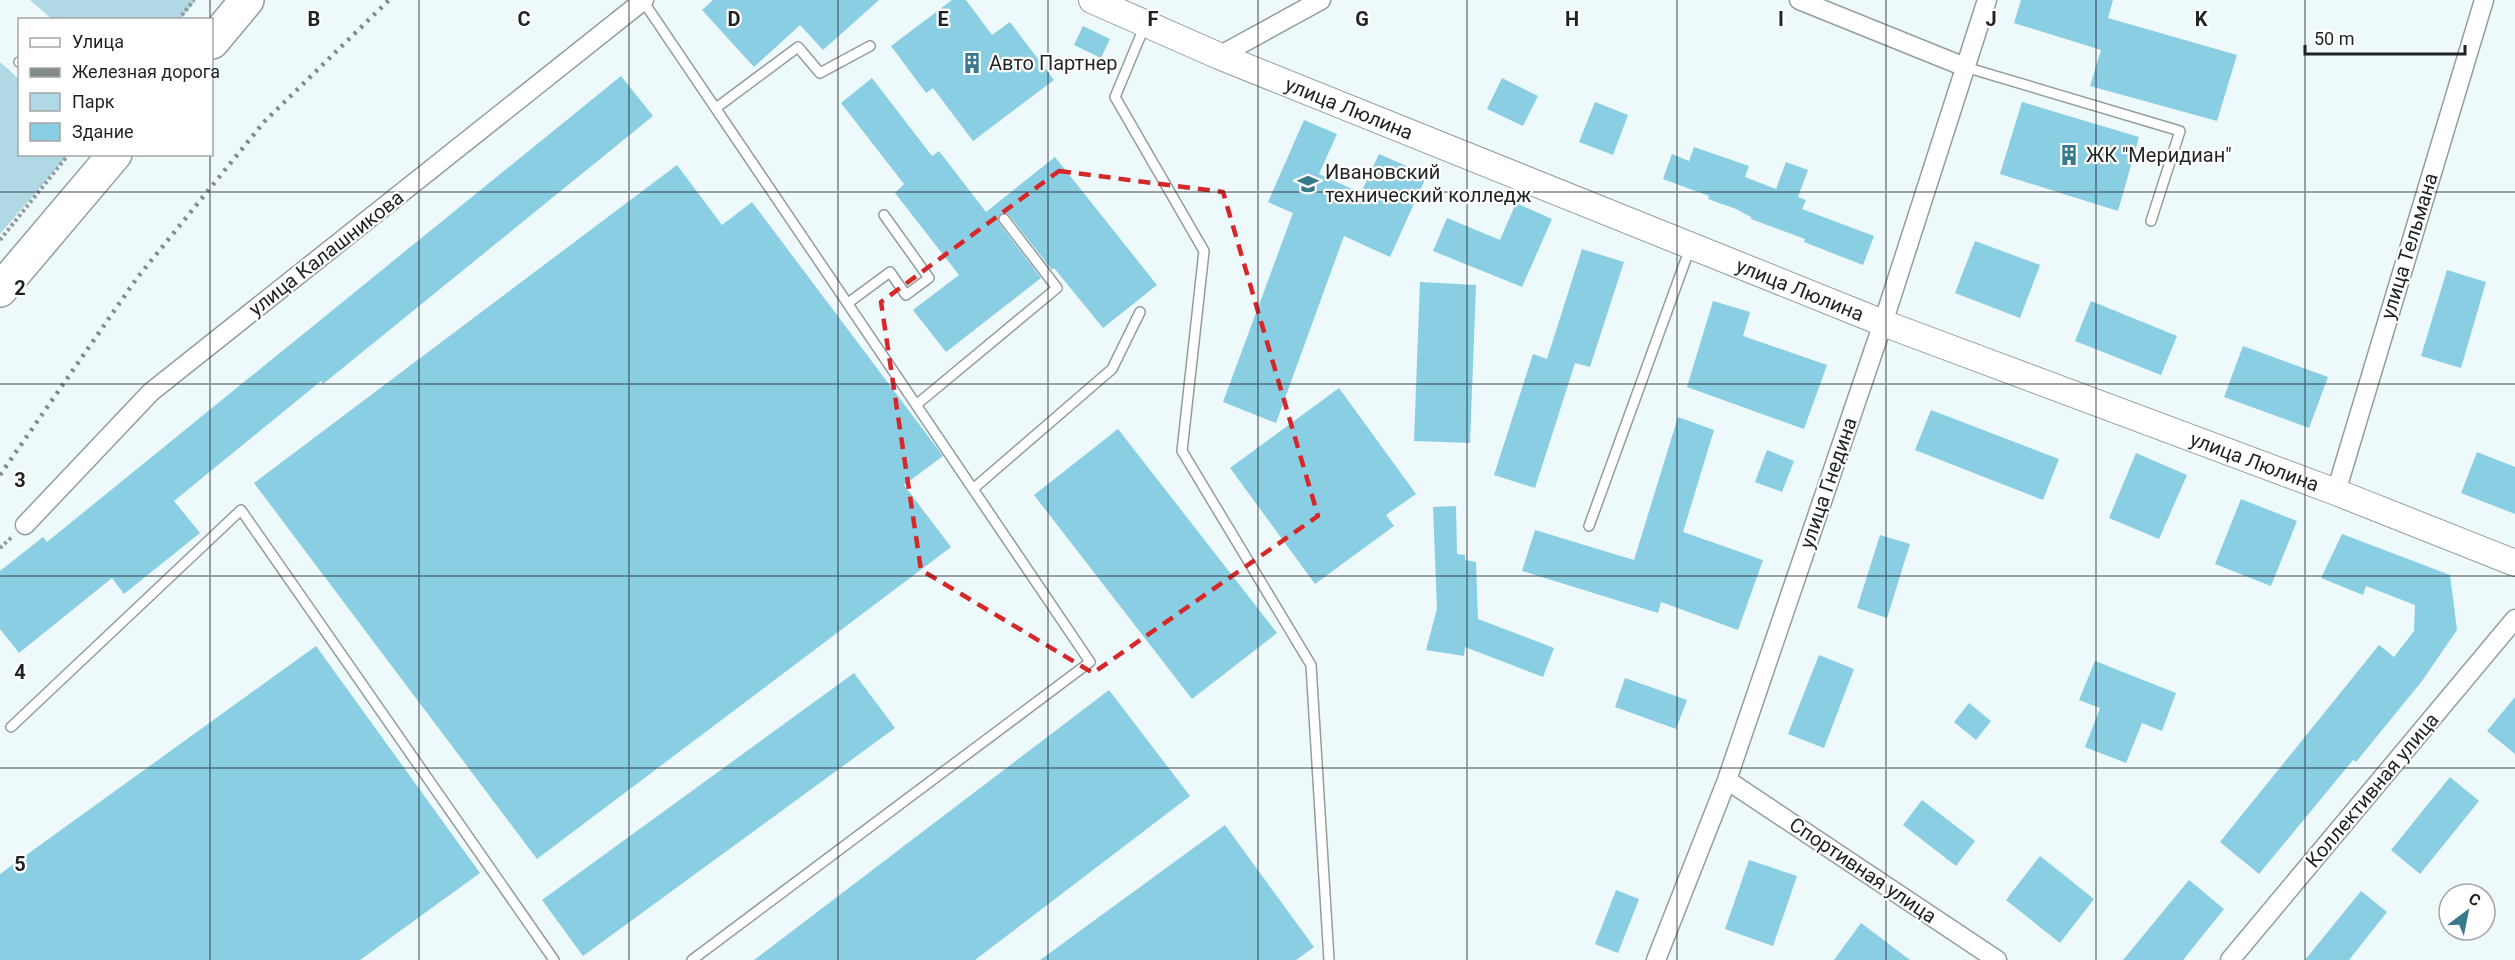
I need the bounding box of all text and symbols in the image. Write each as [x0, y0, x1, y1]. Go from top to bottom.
text: B [308, 7, 320, 31]
text: C [517, 7, 531, 31]
text: D [728, 7, 741, 31]
text: E [937, 7, 949, 31]
text: F [1148, 7, 1159, 31]
text: G [1355, 7, 1369, 31]
text: H [1565, 7, 1579, 31]
text: I [1778, 7, 1784, 31]
text: J [1985, 7, 1997, 31]
text: K [2195, 7, 2208, 31]
legend [18, 18, 213, 156]
scale bar [2305, 18, 2466, 56]
text: 50 m [2314, 28, 2354, 49]
text: Улица [72, 31, 124, 52]
building icon: Авто Партнер [960, 51, 984, 75]
place label: Авто Партнер [989, 51, 1118, 75]
text: Железная дорога [72, 61, 220, 82]
street label: улица Люлина [1282, 72, 1417, 145]
text: Парк [72, 91, 115, 112]
text: Здание [72, 121, 134, 142]
building icon: ЖК "Меридиан" [2057, 143, 2081, 167]
place label: ЖК "Меридиан" [2086, 143, 2232, 167]
place label: Ивановский технический колледж [1325, 160, 1532, 207]
street label: улица Тельмана [2375, 170, 2443, 322]
school or university icon: Ивановский технический колледж [1296, 172, 1320, 196]
street label: улица Калашникова [244, 185, 408, 321]
street label: улица Люлина [1733, 253, 1867, 326]
text: 2 [14, 276, 26, 300]
street label: улица Гнедина [1794, 414, 1862, 552]
street label: улица Люлина [2187, 427, 2322, 497]
text: 3 [14, 468, 26, 492]
text: 4 [14, 660, 26, 684]
street label: Коллективная улица [2300, 708, 2444, 872]
street label: Спортивная улица [1785, 812, 1941, 928]
text: 5 [14, 852, 26, 876]
north arrow [2437, 882, 2497, 942]
text: С [2465, 889, 2484, 911]

